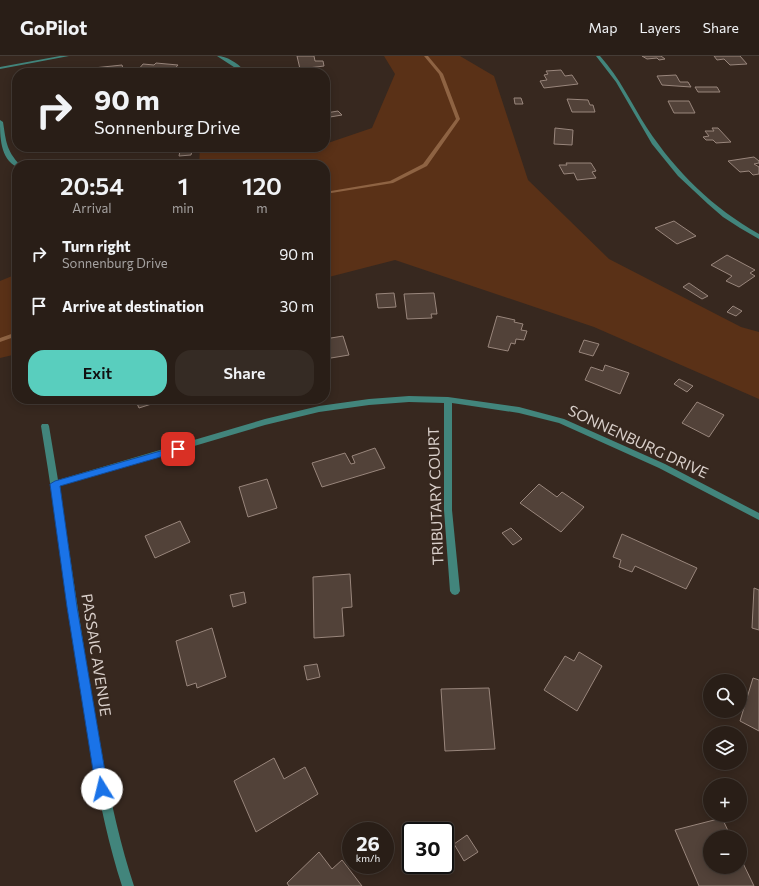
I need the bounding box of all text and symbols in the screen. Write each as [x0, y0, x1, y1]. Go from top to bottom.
text: GoPilot [20, 16, 87, 39]
text: Map [589, 19, 617, 36]
text: Layers [639, 19, 681, 36]
text: Share [703, 19, 739, 36]
text: 90 m [94, 82, 160, 116]
icon: right [28, 84, 80, 136]
text: Sonnenburg Drive [94, 116, 240, 138]
text: 20:54 [60, 171, 124, 200]
text: 1 [178, 171, 188, 200]
text: 120 [242, 171, 282, 200]
text: Arrival [72, 200, 112, 216]
text: min [172, 200, 194, 216]
text: m [256, 200, 268, 216]
text: Turn right [62, 237, 131, 255]
icon: right [28, 243, 50, 265]
text: 90 m [279, 245, 314, 263]
text: Sonnenburg Drive [62, 255, 168, 271]
icon: arrive [28, 295, 50, 317]
text: Arrive at destination [62, 297, 204, 315]
text: 30 m [280, 297, 314, 315]
button: Exit [28, 350, 167, 396]
button: Share [175, 350, 314, 396]
street label: SONNENBURG DRIVE [565, 401, 712, 482]
street label: TRIBUTARY COURT [424, 426, 446, 565]
pin [161, 432, 195, 466]
icon: arrive [167, 438, 189, 460]
street label: PASSAIC AVENUE [78, 592, 116, 718]
map controls [703, 674, 747, 874]
button: search [703, 674, 747, 718]
button: layers [703, 726, 747, 770]
position arrow [81, 768, 123, 810]
button: + [703, 778, 747, 822]
speed limit sign: 30 [402, 822, 454, 874]
button: − [703, 830, 747, 874]
text: 26 [356, 831, 380, 855]
text: km/h [356, 852, 380, 864]

